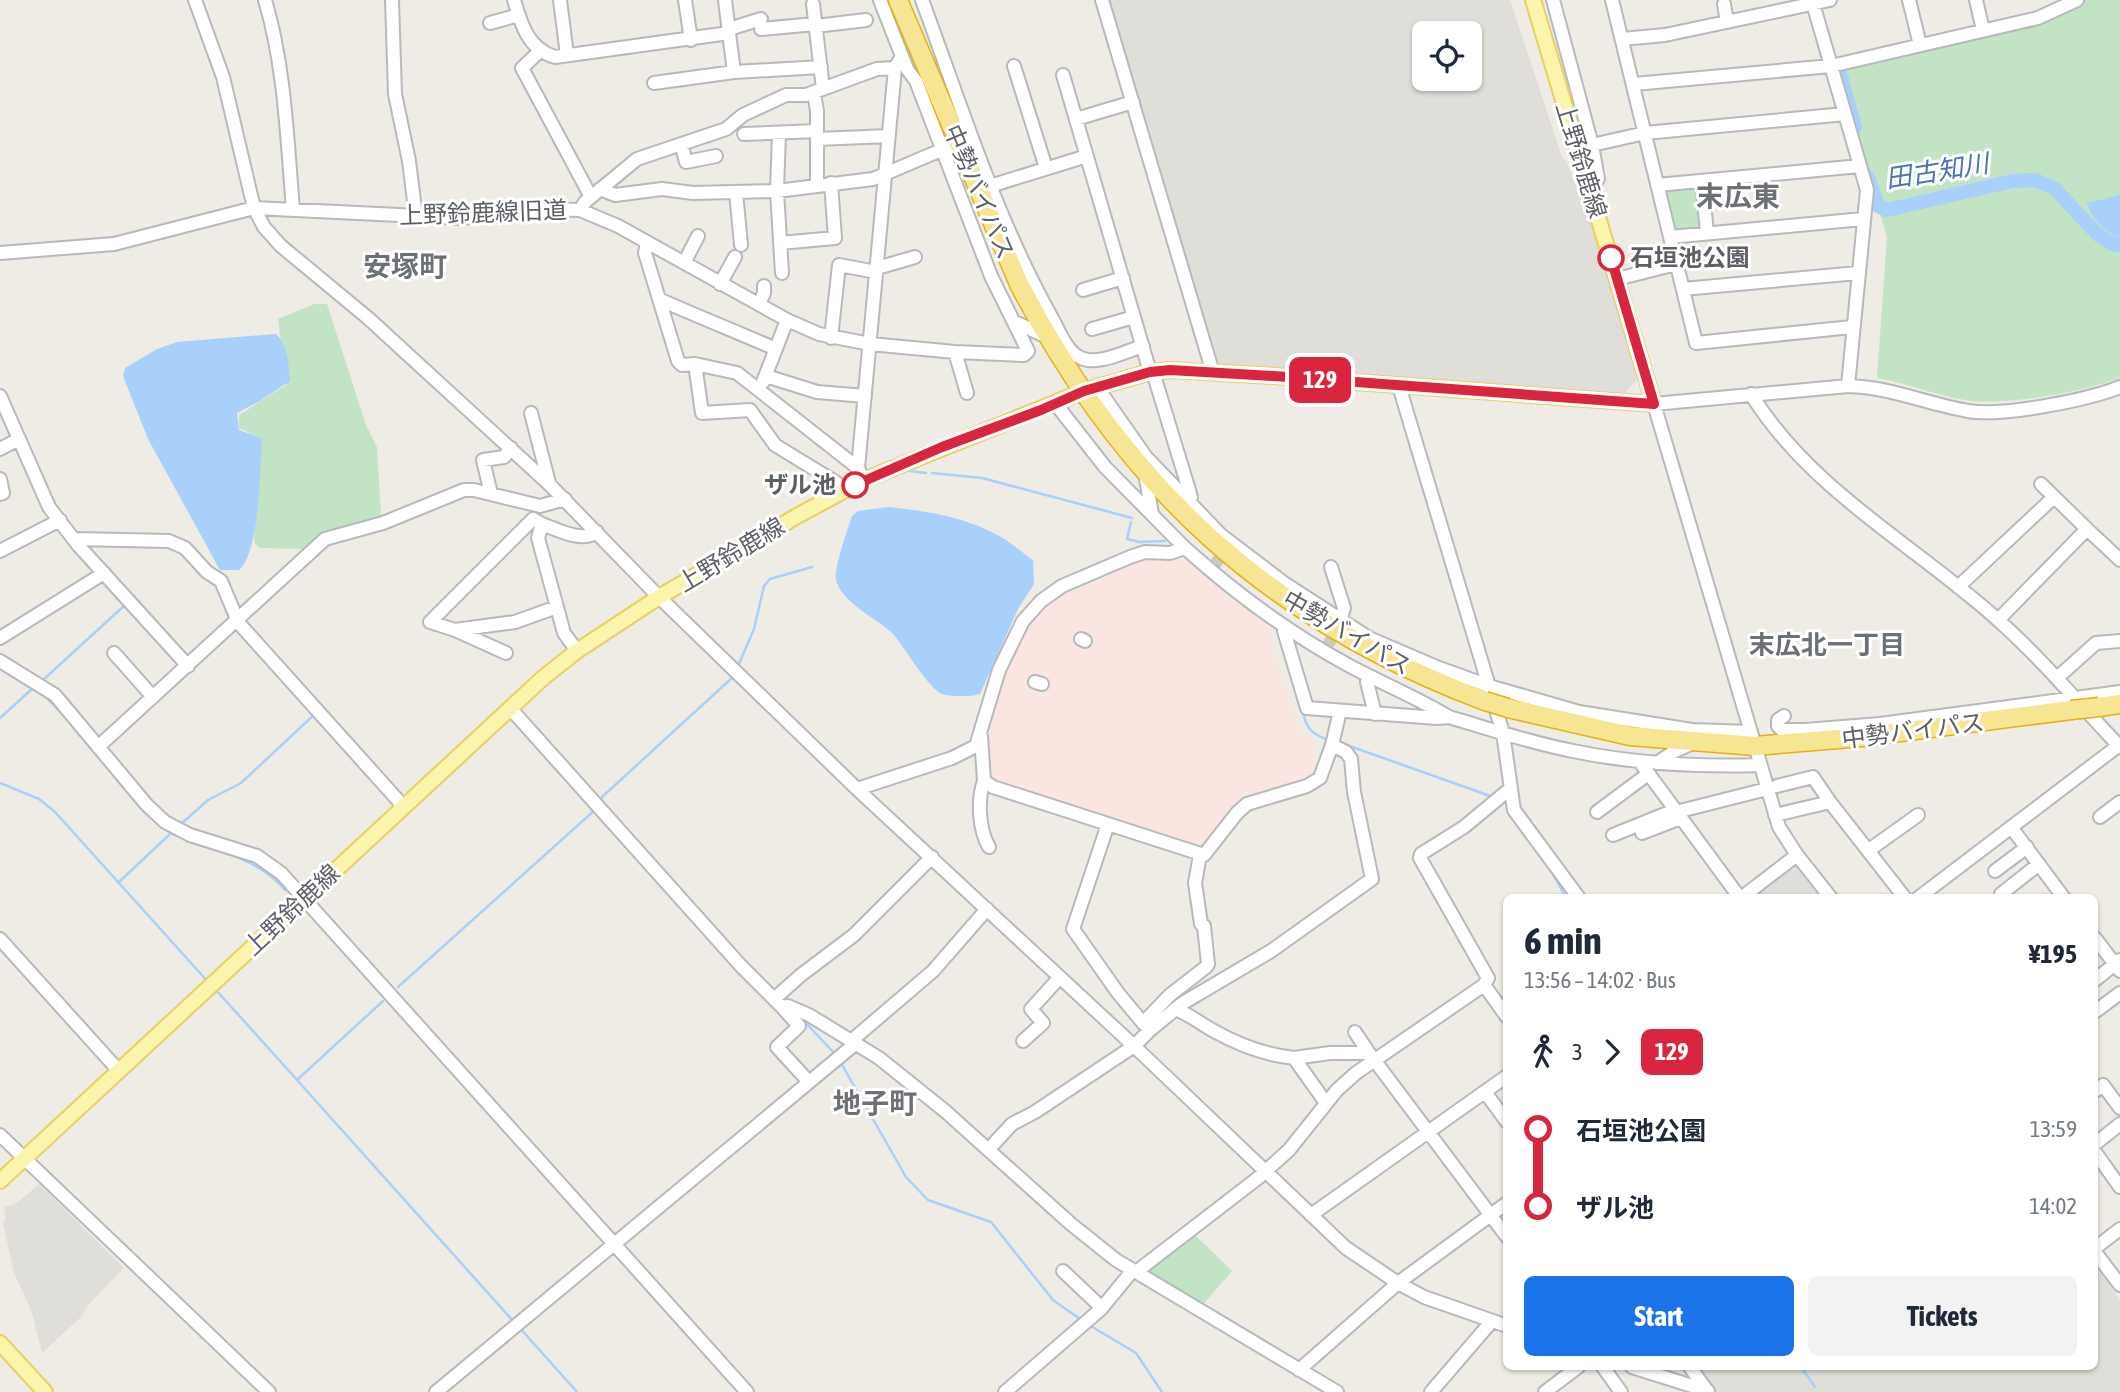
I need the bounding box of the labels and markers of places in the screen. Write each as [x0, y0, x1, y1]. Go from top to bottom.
place label: 石垣池公園 [1630, 244, 1750, 271]
marker: 石垣池公園 [1598, 245, 1624, 271]
place label: ザル池 [764, 471, 836, 498]
marker: ザル池 [842, 472, 868, 498]

